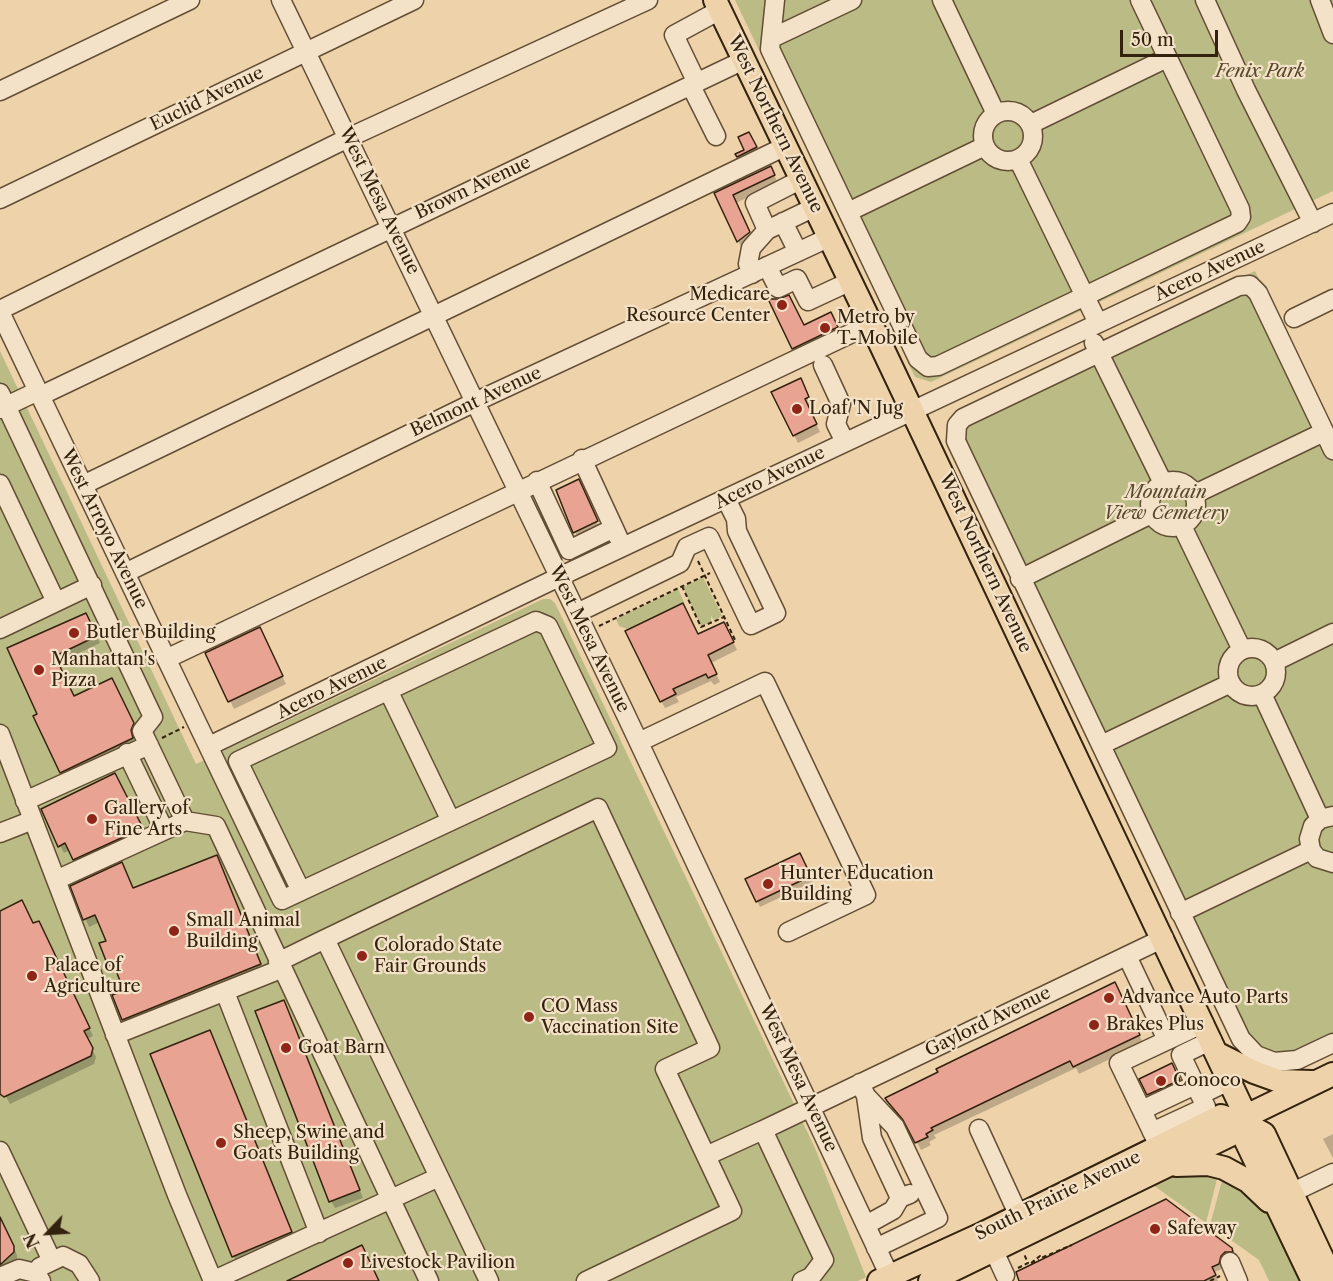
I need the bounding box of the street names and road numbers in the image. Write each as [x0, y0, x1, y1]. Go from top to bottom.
street label: West Northern Avenue [722, 31, 828, 217]
street label: Euclid Avenue [147, 62, 267, 136]
street label: West Mesa Avenue [334, 124, 424, 278]
street label: Brown Avenue [412, 152, 534, 224]
street label: Acero Avenue [1151, 236, 1269, 306]
street label: Belmont Avenue [407, 362, 545, 442]
street label: Acero Avenue [711, 442, 829, 514]
street label: West Arroyo Avenue [56, 445, 152, 613]
street label: West Northern Avenue [934, 470, 1036, 656]
street label: West Mesa Avenue [544, 562, 634, 716]
street label: Acero Avenue [273, 652, 391, 724]
street label: Gaylord Avenue [922, 982, 1054, 1062]
street label: West Mesa Avenue [754, 1000, 842, 1156]
street label: South Prairie Avenue [972, 1146, 1144, 1246]

